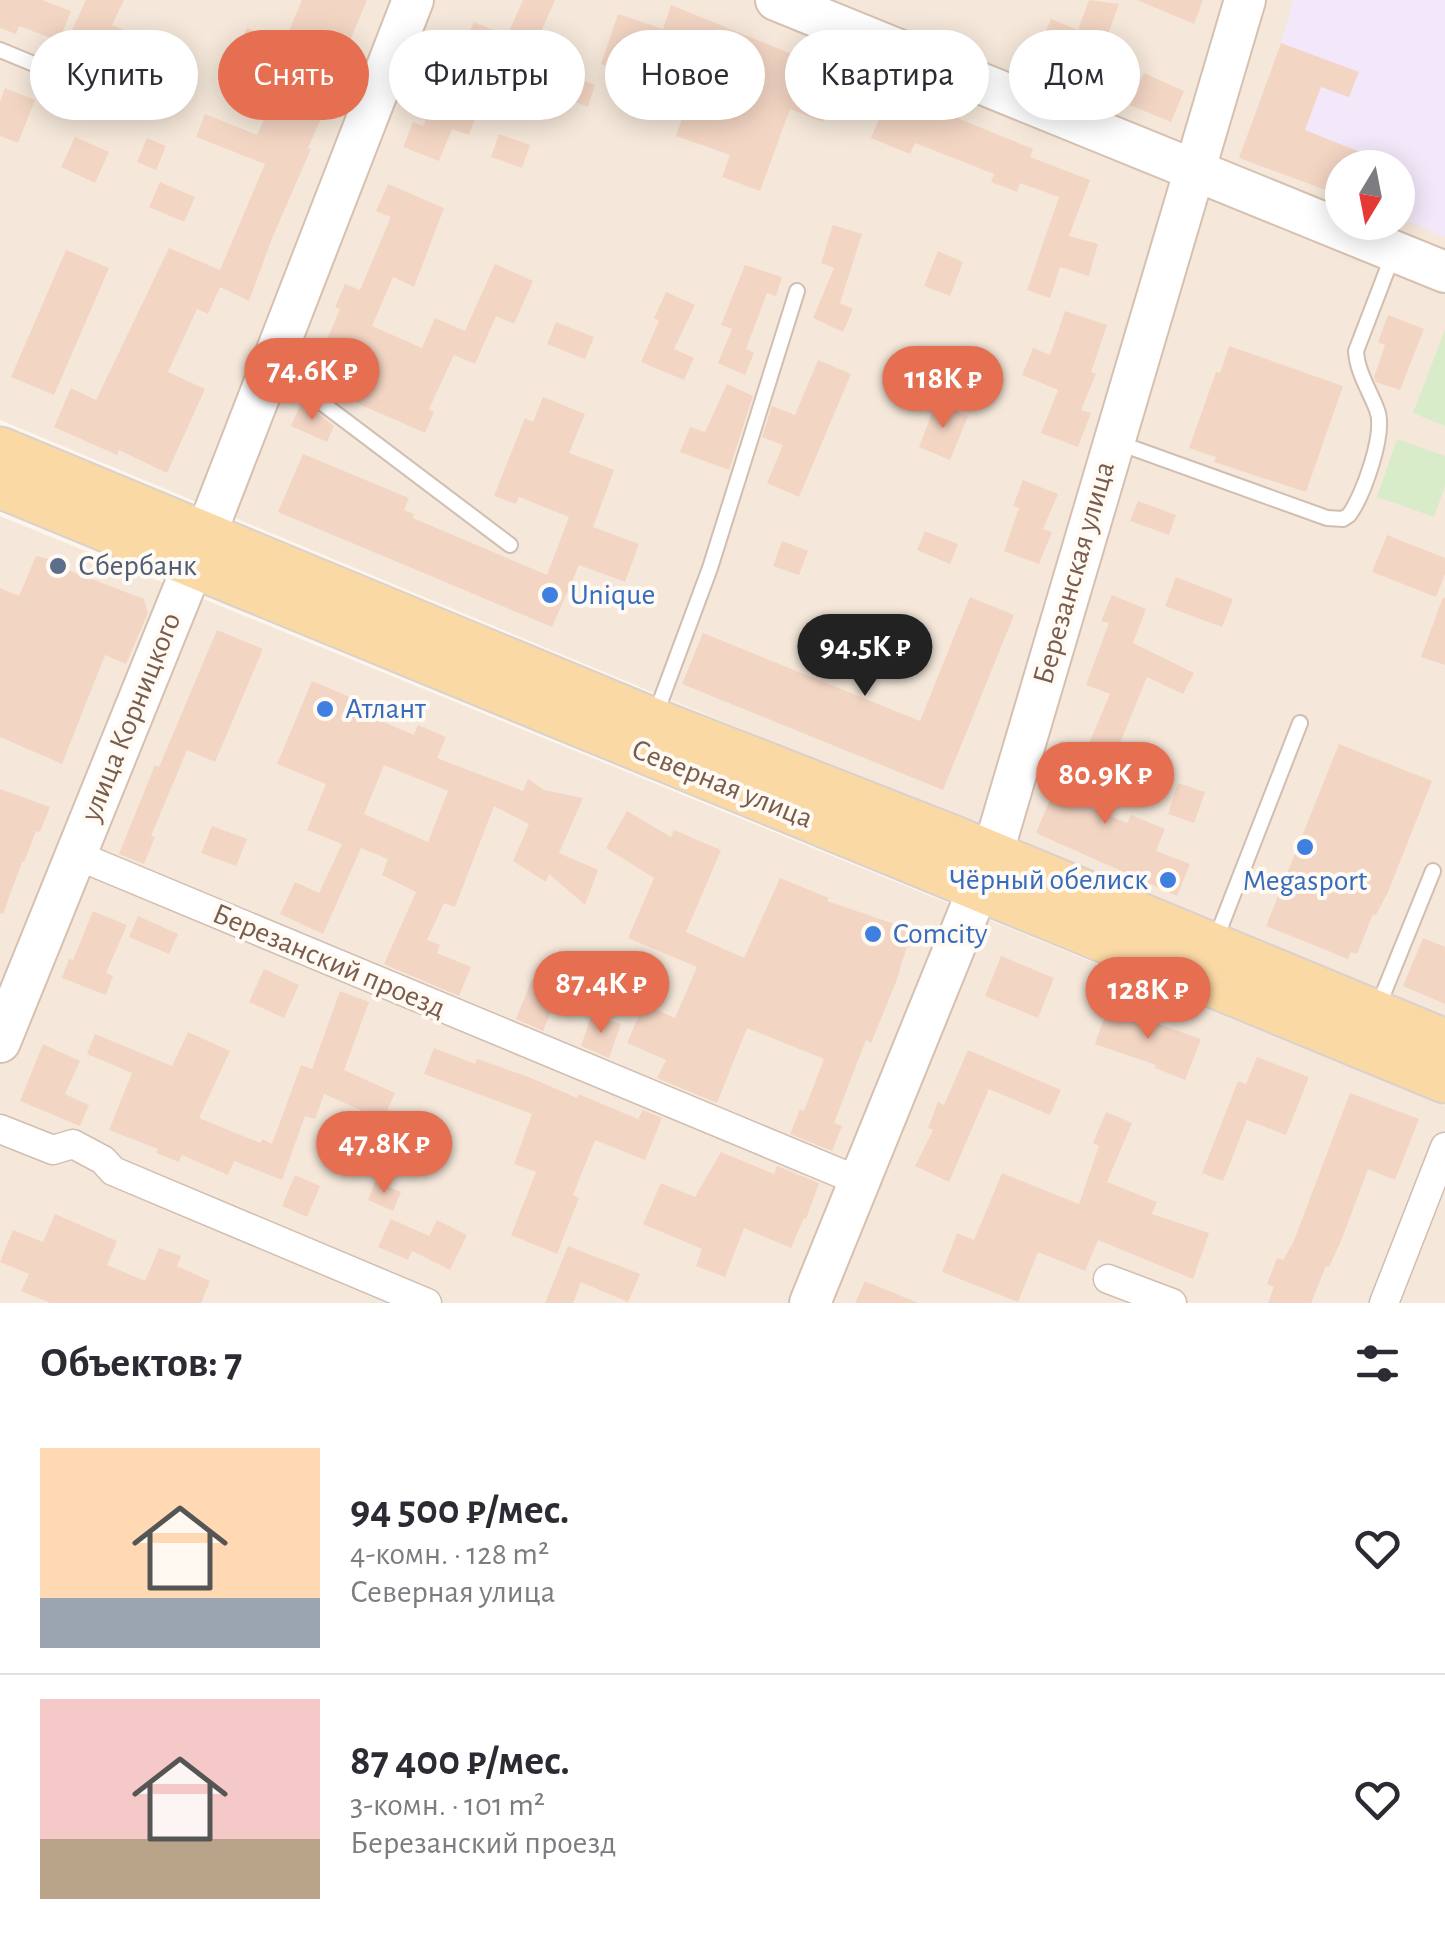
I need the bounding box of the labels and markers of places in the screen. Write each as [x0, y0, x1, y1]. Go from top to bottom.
pin: 74.6K ₽ [220, 338, 404, 423]
pin: 118K ₽ [862, 346, 1024, 431]
place label: Сбербанк [78, 551, 197, 581]
marker: Сбербанк [47, 555, 69, 577]
place label: Unique [570, 580, 655, 610]
marker: Unique [539, 584, 561, 606]
pin: 94.5K ₽ [773, 614, 957, 699]
place label: Атлант [345, 694, 426, 724]
marker: Атлант [314, 698, 336, 720]
pin: 80.9K ₽ [1013, 742, 1197, 827]
marker: Megasport [1294, 836, 1316, 858]
place label: Чёрный обелиск [949, 865, 1148, 895]
place label: Megasport [1243, 866, 1368, 896]
marker: Чёрный обелиск [1157, 869, 1179, 891]
place label: Comcity [893, 919, 988, 949]
marker: Comcity [862, 923, 884, 945]
pin: 87.4K ₽ [509, 951, 693, 1036]
pin: 128K ₽ [1067, 957, 1229, 1042]
pin: 47.8K ₽ [292, 1111, 476, 1196]

